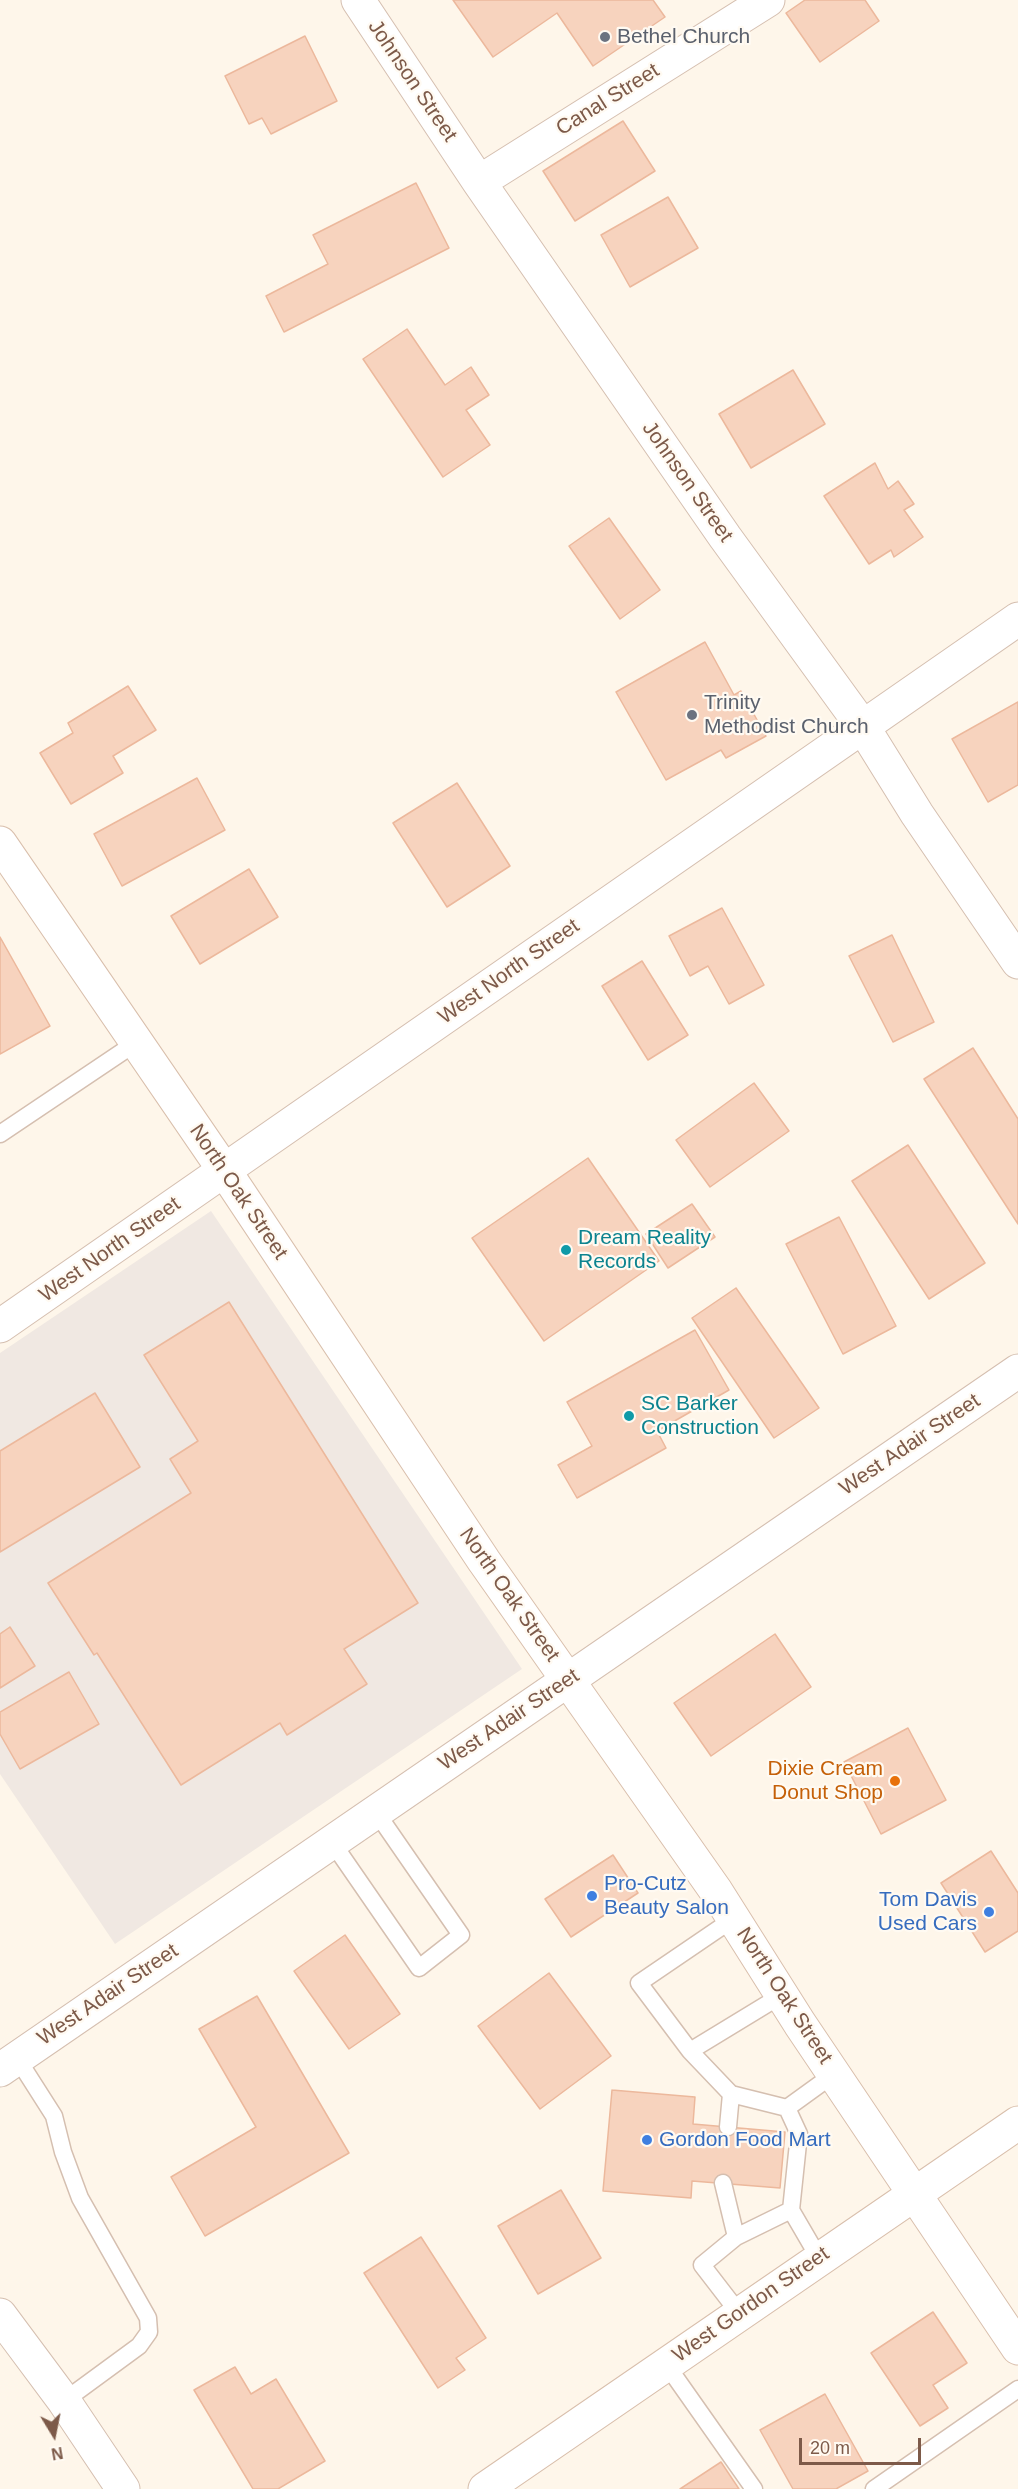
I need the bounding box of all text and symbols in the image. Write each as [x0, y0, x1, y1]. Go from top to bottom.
street label: Johnson Street [362, 15, 462, 147]
place label: Bethel Church [617, 24, 750, 50]
marker: Bethel Church [598, 30, 612, 44]
street label: Canal Street [552, 58, 664, 142]
street label: Johnson Street [636, 417, 738, 547]
place label: Trinity Methodist Church [704, 690, 869, 740]
marker: Trinity Methodist Church [685, 708, 699, 722]
street label: West North Street [434, 914, 584, 1030]
street label: North Oak Street [184, 1120, 292, 1264]
street label: West North Street [35, 1192, 185, 1308]
place label: Dream Reality Records [578, 1225, 711, 1275]
marker: Dream Reality Records [559, 1243, 573, 1257]
street label: West Adair Street [835, 1389, 985, 1501]
place label: SC Barker Construction [641, 1391, 759, 1441]
marker: SC Barker Construction [622, 1409, 636, 1423]
street label: North Oak Street [453, 1523, 565, 1667]
street label: West Adair Street [434, 1664, 584, 1776]
place label: Dixie Cream Donut Shop [767, 1756, 883, 1806]
marker: Dixie Cream Donut Shop [888, 1774, 902, 1788]
place label: Pro-Cutz Beauty Salon [604, 1871, 729, 1921]
place label: Tom Davis Used Cars [878, 1887, 977, 1937]
marker: Pro-Cutz Beauty Salon [585, 1889, 599, 1903]
marker: Tom Davis Used Cars [982, 1905, 996, 1919]
street label: North Oak Street [731, 1923, 837, 2069]
street label: West Adair Street [33, 1939, 183, 2051]
place label: Gordon Food Mart [659, 2127, 831, 2153]
marker: Gordon Food Mart [640, 2133, 654, 2147]
street label: West Gordon Street [668, 2242, 834, 2368]
north arrow [24, 2405, 84, 2465]
scale bar [802, 2426, 924, 2464]
text: 20 m [810, 2438, 850, 2458]
text: N [50, 2444, 64, 2463]

